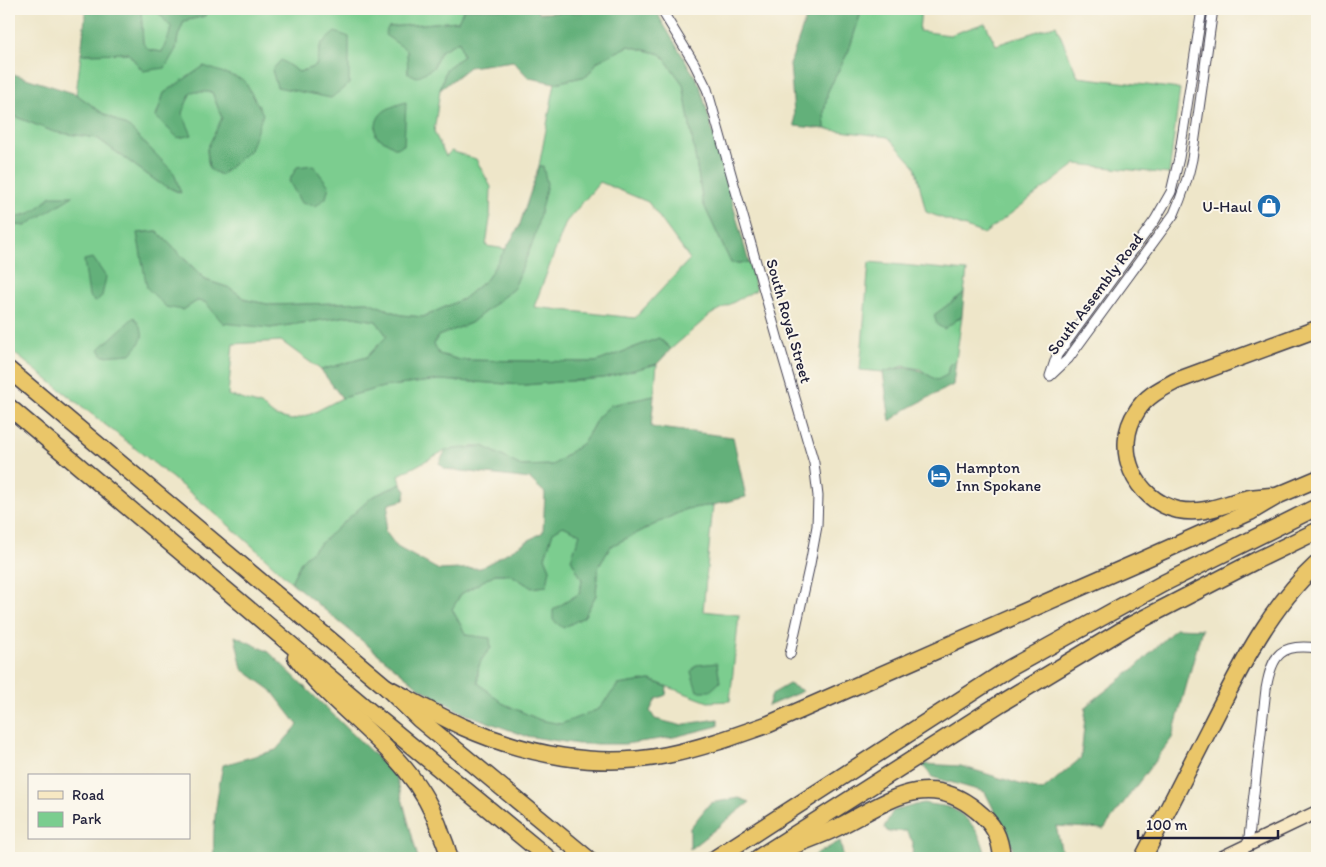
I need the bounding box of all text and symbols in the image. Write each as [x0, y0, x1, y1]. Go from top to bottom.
shop icon: U-Haul [1256, 193, 1282, 219]
place label: U-Haul [1202, 197, 1252, 216]
street label: South Assembly Road [1043, 229, 1147, 358]
street label: South Royal Street [762, 257, 816, 385]
place label: Hampton Inn Spokane [956, 458, 1041, 495]
hotel icon: Hampton Inn Spokane [926, 463, 952, 489]
legend [28, 774, 190, 840]
text: Road [72, 786, 105, 804]
scale bar [1138, 807, 1278, 839]
text: Park [72, 810, 102, 828]
text: 100 m [1146, 816, 1188, 834]

